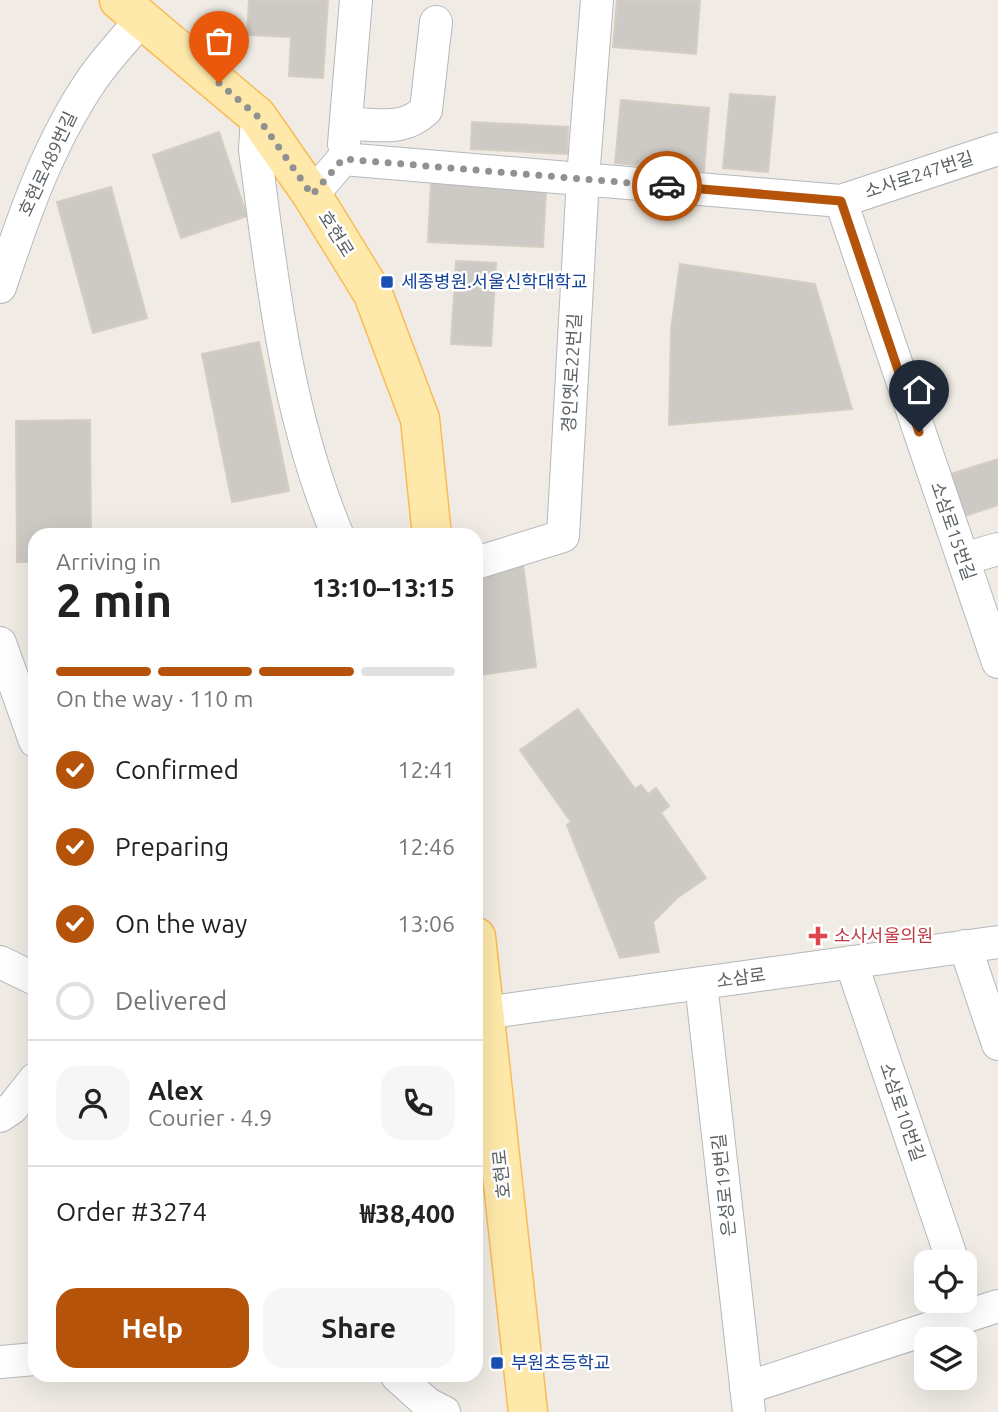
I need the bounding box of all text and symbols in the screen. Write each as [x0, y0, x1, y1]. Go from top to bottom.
pin [189, 11, 249, 83]
icon: bag [200, 22, 238, 60]
street label: 호현로489번길 [14, 108, 80, 219]
street label: 소사로247번길 [862, 147, 976, 201]
courier [632, 151, 702, 221]
icon: car [648, 167, 686, 205]
street label: 호현로 [315, 207, 358, 260]
place label: 세종병원.서울신학대학교 [401, 271, 588, 291]
marker: 세종병원.서울신학대학교 [379, 274, 395, 290]
street label: 경인옛로22번길 [558, 313, 584, 433]
pin [889, 360, 949, 432]
icon: home [900, 371, 938, 409]
street label: 소삼로15번길 [928, 479, 980, 583]
text: Arriving in [56, 549, 161, 574]
text: 13:10–13:15 [312, 573, 455, 602]
text: 2 min [56, 574, 172, 626]
text: On the way · 110 m [56, 686, 253, 711]
icon: check [56, 751, 94, 789]
text: Confirmed [115, 755, 239, 784]
text: 12:41 [397, 757, 455, 782]
icon: check [56, 828, 94, 866]
text: Preparing [115, 832, 229, 861]
text: 12:46 [397, 834, 455, 859]
icon: check [56, 905, 94, 943]
text: On the way [115, 909, 247, 938]
text: 13:06 [397, 911, 455, 936]
place label: 소사서울의원 [834, 925, 933, 945]
marker: 소사서울의원 [808, 926, 828, 946]
street label: 소삼로 [715, 964, 767, 990]
text: Delivered [115, 986, 227, 1015]
street label: 소삼로10번길 [877, 1060, 929, 1164]
button: person [56, 1066, 130, 1140]
button: phone [381, 1066, 455, 1140]
text: Alex [148, 1076, 203, 1105]
text: Courier · 4.9 [148, 1105, 272, 1130]
street label: 은성로19번길 [708, 1133, 738, 1237]
street label: 호현로 [488, 1148, 514, 1200]
text: Order #3274 [56, 1197, 207, 1226]
text: ₩38,400 [360, 1199, 455, 1228]
map controls [914, 1250, 977, 1390]
button: locate [914, 1250, 977, 1313]
button: Help [56, 1288, 249, 1368]
button: Share [263, 1288, 455, 1368]
button: layers [914, 1327, 977, 1390]
place label: 부원초등학교 [511, 1352, 610, 1372]
marker: 부원초등학교 [489, 1355, 505, 1371]

